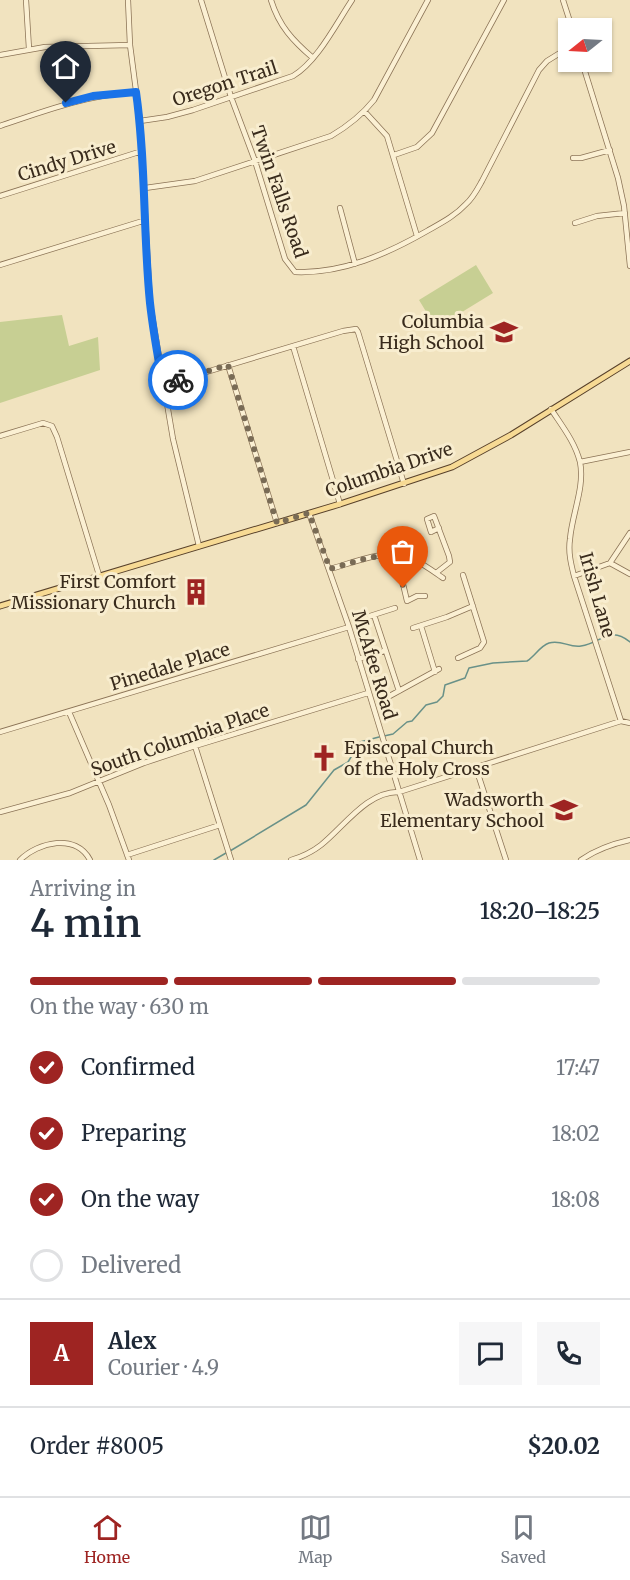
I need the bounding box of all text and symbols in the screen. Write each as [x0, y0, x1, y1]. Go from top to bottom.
north arrow [558, 18, 612, 72]
map controls [558, 18, 612, 72]
pin [40, 41, 91, 103]
icon: home [49, 50, 82, 83]
street label: Oregon Trail [169, 56, 281, 111]
street label: Twin Falls Road [246, 123, 313, 261]
street label: Cindy Drive [15, 135, 119, 186]
place label: Columbia High School [379, 310, 484, 354]
school or university icon: Columbia High School [489, 317, 519, 347]
courier [148, 350, 208, 410]
icon: bike [162, 364, 195, 397]
street label: Columbia Drive [322, 437, 456, 502]
pin [377, 526, 428, 588]
icon: bag [386, 535, 419, 568]
street label: Irish Lane [574, 550, 621, 640]
place label: First Comfort Missionary Church [11, 570, 176, 614]
building icon: First Comfort Missionary Church [181, 577, 211, 607]
street label: McAfee Road [347, 607, 402, 723]
street label: Pinedale Place [107, 637, 232, 696]
street label: South Columbia Place [88, 698, 272, 781]
place label: Episcopal Church of the Holy Cross [344, 736, 494, 780]
church icon: Episcopal Church of the Holy Cross [309, 743, 339, 773]
place label: Wadsworth Elementary School [380, 788, 544, 832]
school or university icon: Wadsworth Elementary School [549, 795, 579, 825]
text: Arriving in [30, 876, 136, 901]
text: 18:20–18:25 [480, 897, 600, 925]
text: 4 min [30, 899, 141, 948]
text: On the way · 630 m [30, 994, 209, 1019]
icon: check [30, 1051, 63, 1084]
text: Confirmed [81, 1053, 195, 1081]
text: 17:47 [556, 1055, 600, 1080]
icon: check [30, 1117, 63, 1150]
text: Preparing [81, 1119, 186, 1147]
text: 18:02 [551, 1121, 600, 1146]
icon: check [30, 1183, 63, 1216]
text: On the way [81, 1185, 199, 1213]
text: 18:08 [551, 1187, 600, 1212]
text: Delivered [81, 1251, 181, 1279]
button: chat [459, 1322, 522, 1385]
button: phone [537, 1322, 600, 1385]
text: Alex [108, 1327, 157, 1355]
text: A [54, 1339, 69, 1367]
text: Courier · 4.9 [108, 1355, 219, 1380]
text: Order #8005 [30, 1432, 164, 1460]
text: $20.02 [527, 1432, 600, 1460]
tab: Home [84, 1511, 130, 1567]
tab: Map [298, 1511, 332, 1567]
tab: Saved [501, 1511, 546, 1567]

